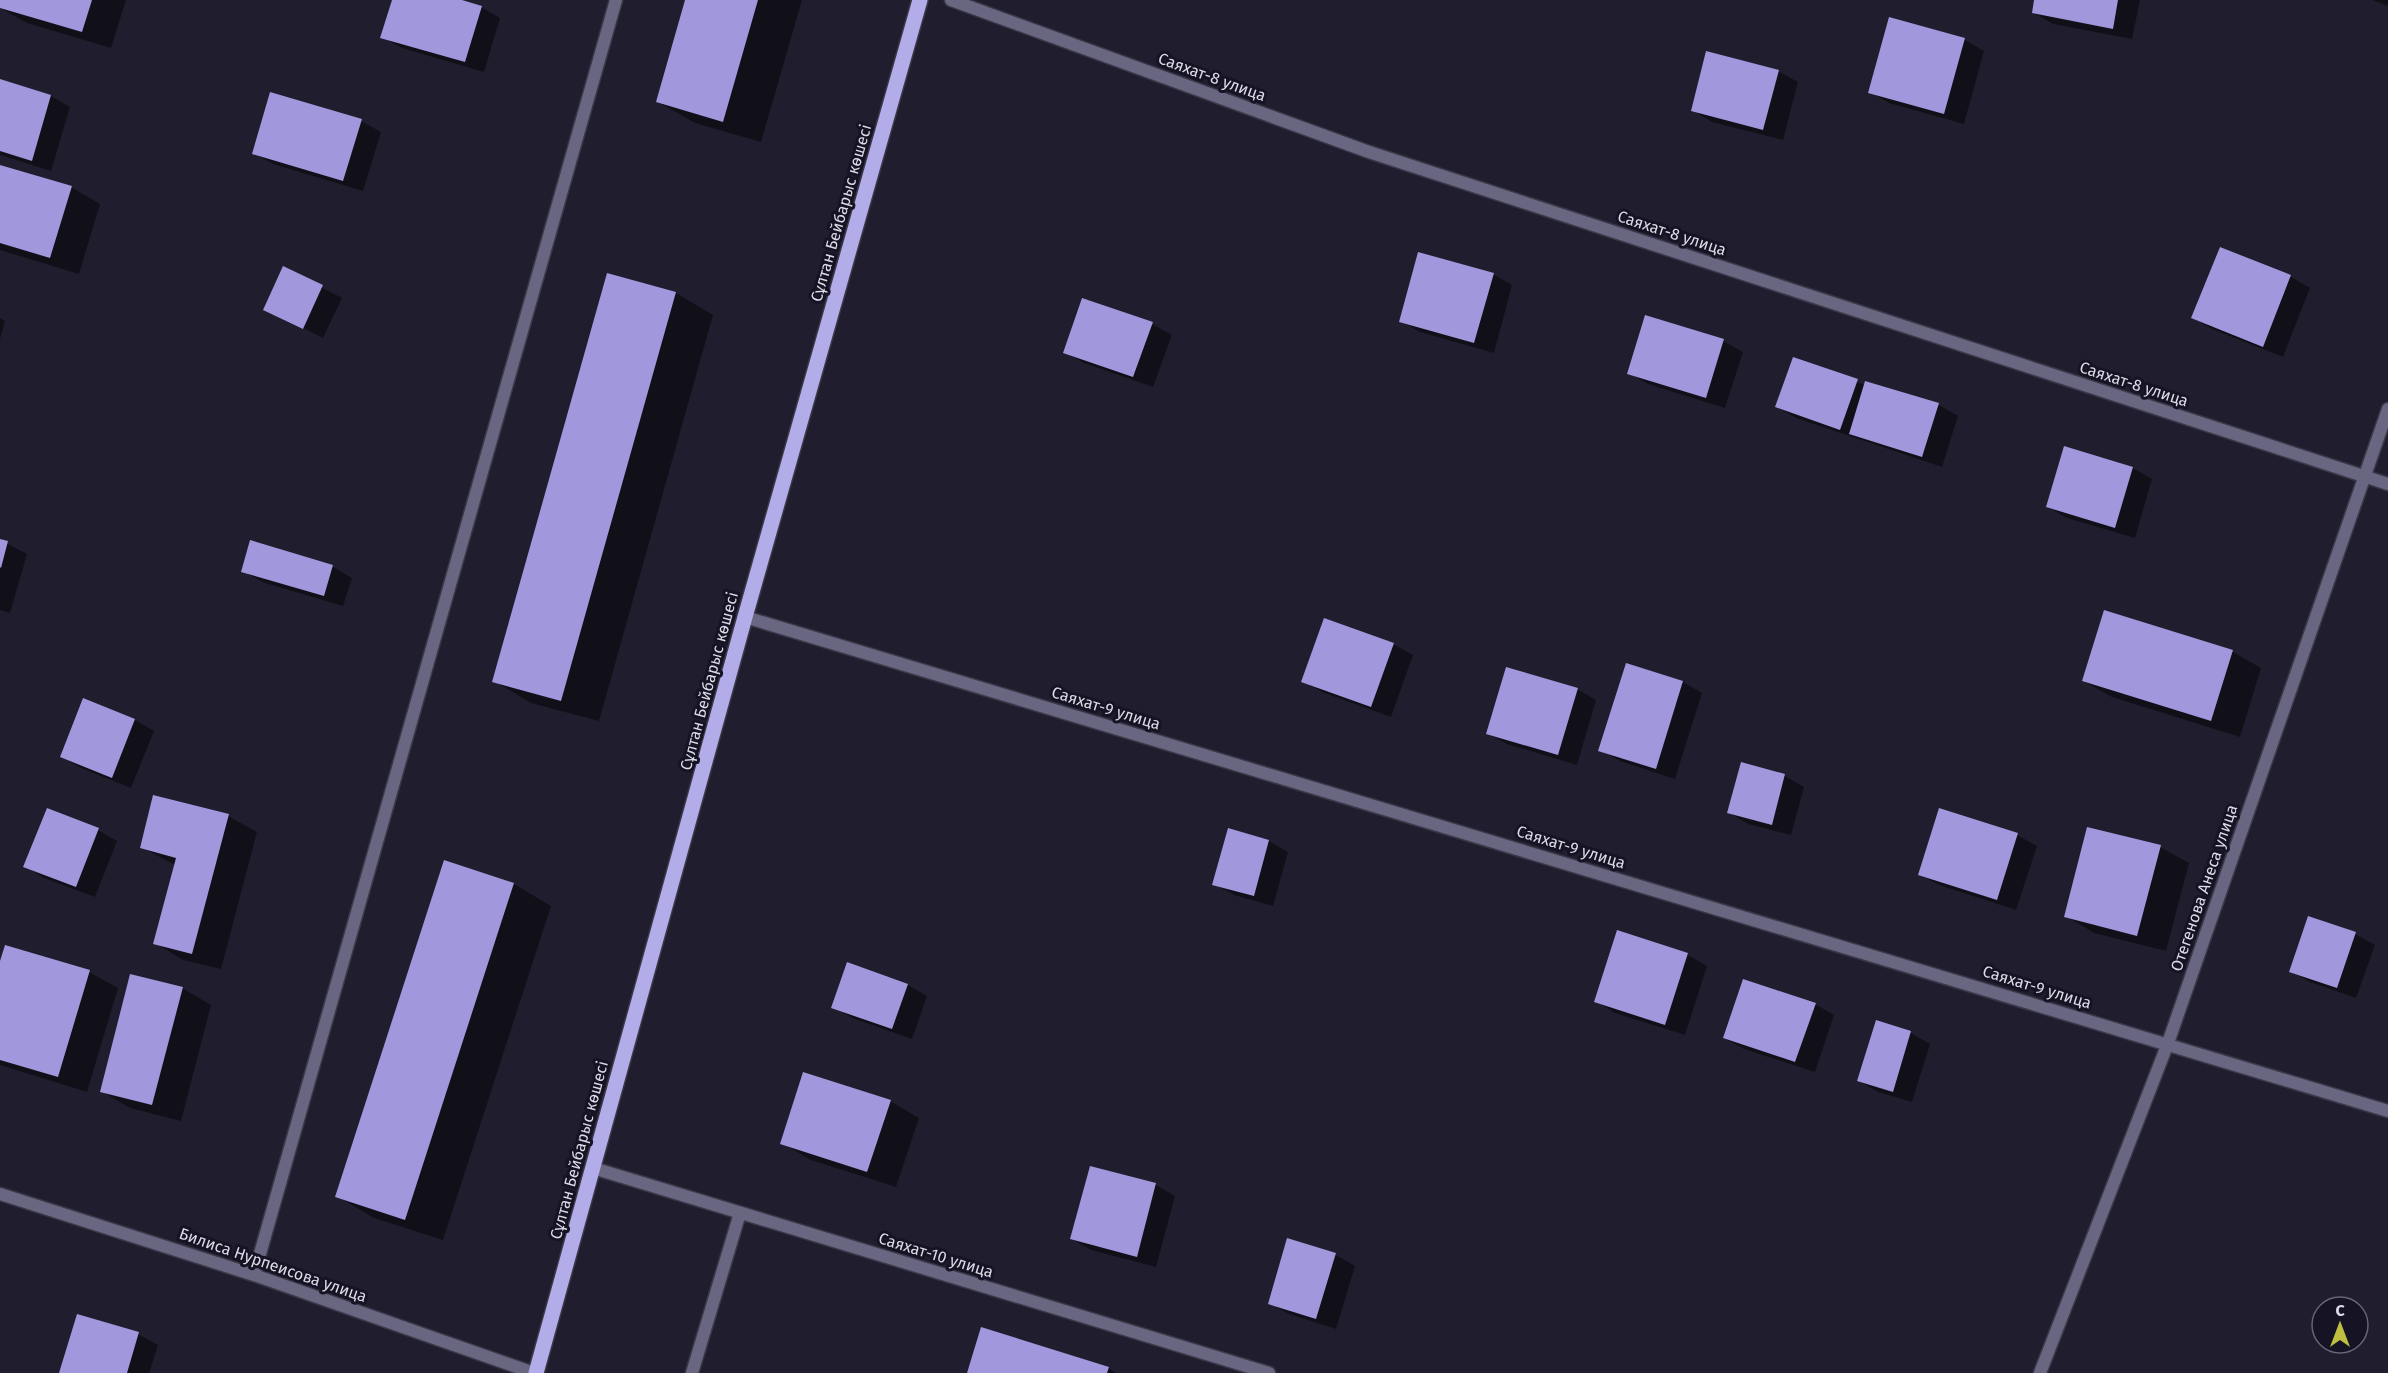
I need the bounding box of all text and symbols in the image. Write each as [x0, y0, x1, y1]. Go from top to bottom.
street label: Саяхат-8 улица [1156, 49, 1268, 105]
street label: Сұлтан Бейбарыс көшесі [807, 122, 875, 304]
street label: Саяхат-8 улица [1615, 206, 1729, 260]
street label: Саяхат-8 улица [2077, 357, 2191, 411]
street label: Сұлтан Бейбарыс көшесі [676, 590, 742, 772]
street label: Саяхат-9 улица [1049, 682, 1163, 734]
street label: Отегенова Анеса улица [2167, 802, 2241, 974]
street label: Саяхат-9 улица [1514, 821, 1628, 873]
street label: Саяхат-9 улица [1980, 961, 2094, 1013]
street label: Сұлтан Бейбарыс көшесі [546, 1059, 612, 1241]
street label: Билиса Нурпеисова улица [177, 1224, 369, 1306]
street label: Саяхат-10 улица [876, 1229, 996, 1281]
north arrow [2310, 1295, 2370, 1355]
text: С [2335, 1301, 2345, 1320]

